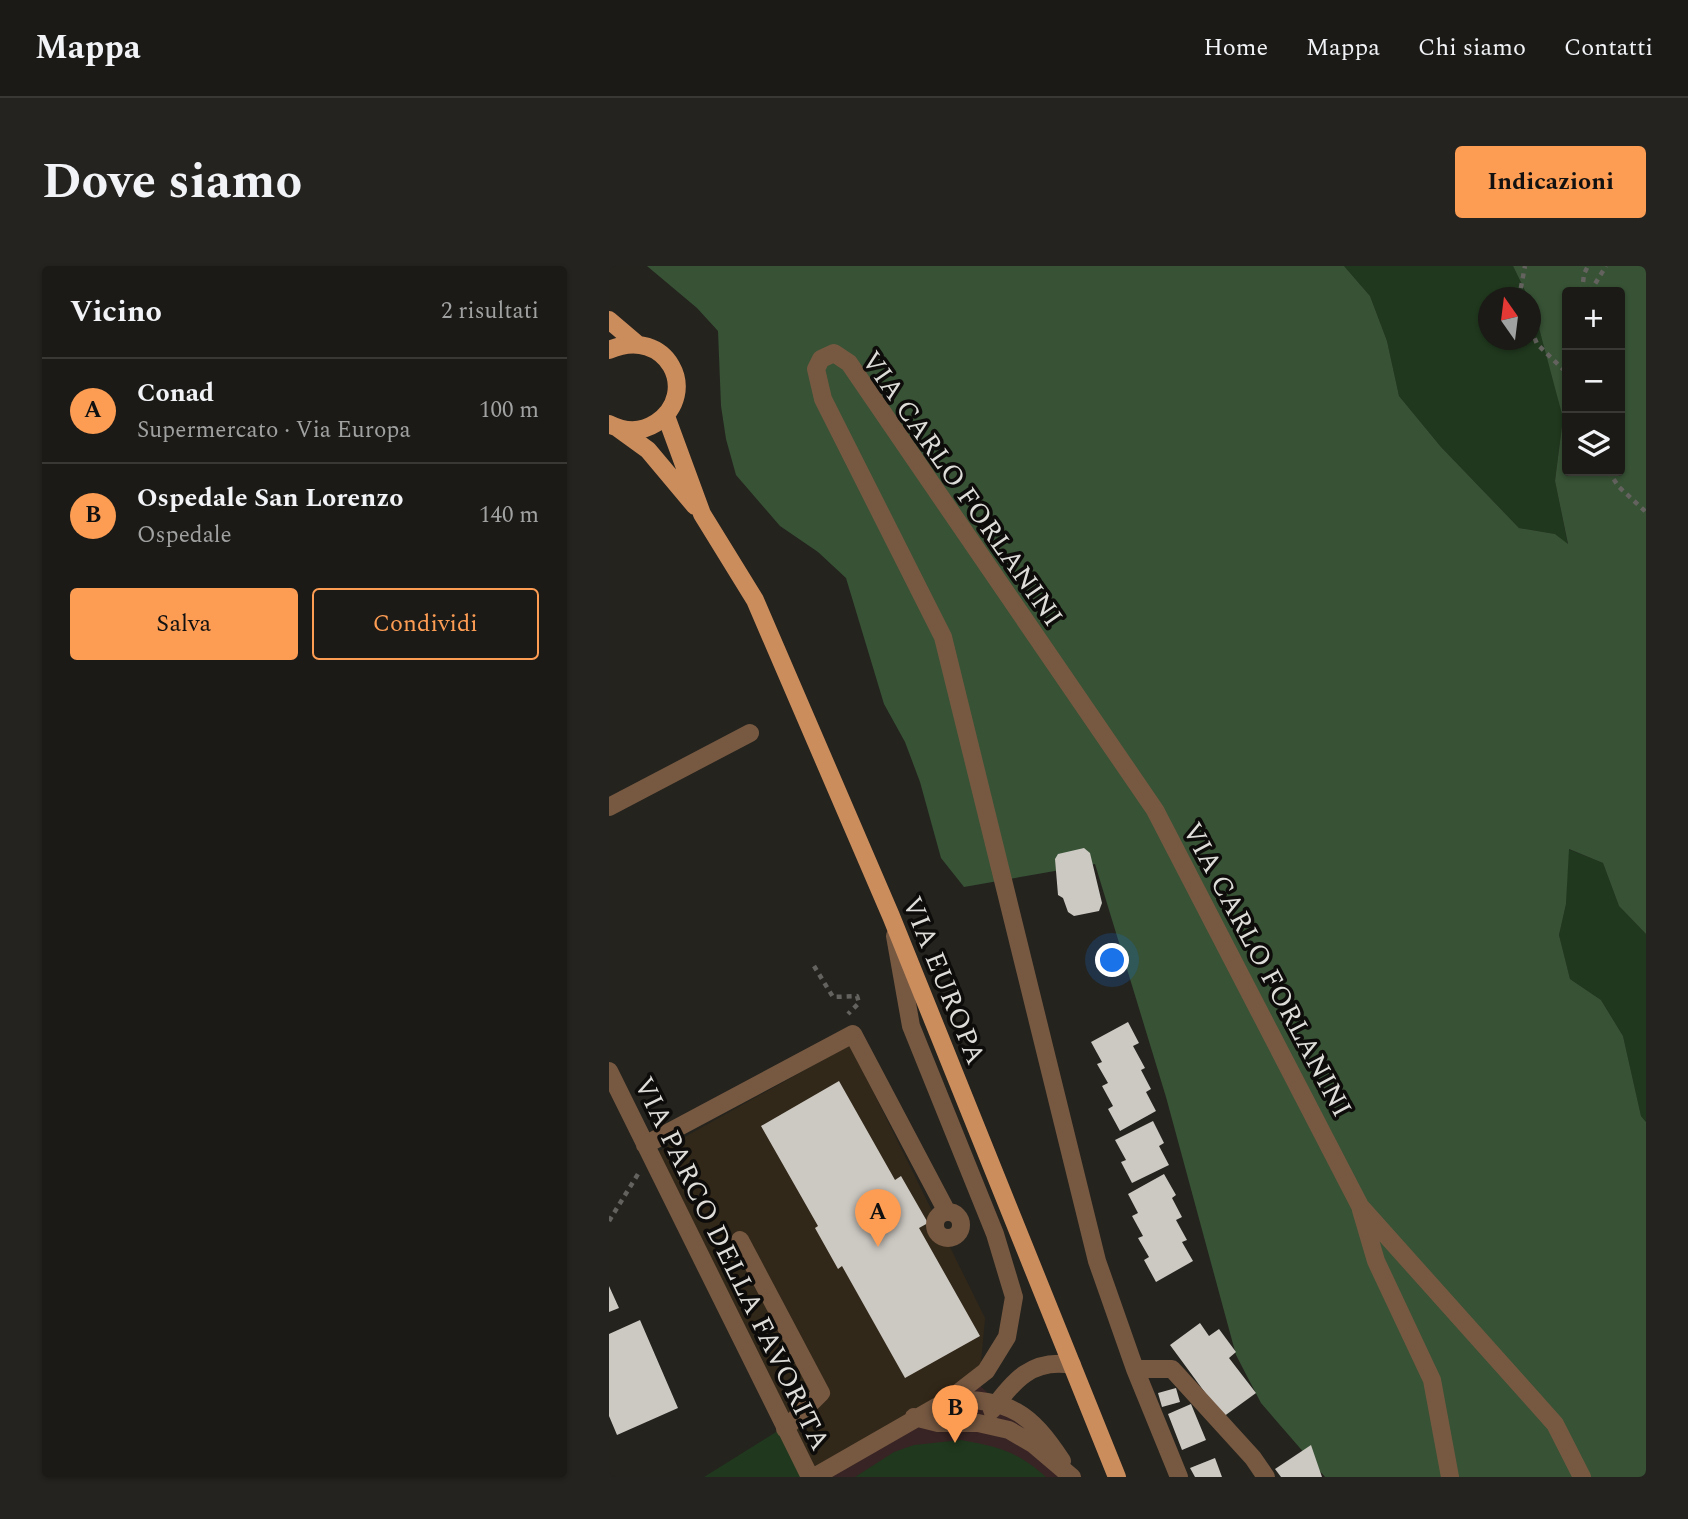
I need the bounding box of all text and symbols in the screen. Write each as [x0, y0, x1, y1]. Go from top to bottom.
text: Mappa [35, 23, 141, 73]
text: Home [1203, 30, 1268, 66]
text: Mappa [1306, 30, 1380, 66]
text: Chi siamo [1418, 30, 1526, 66]
text: Contatti [1564, 30, 1653, 66]
text: Dove siamo [42, 145, 302, 220]
button: Indicazioni [1455, 146, 1646, 218]
north arrow [1478, 287, 1541, 350]
map controls [1562, 287, 1625, 476]
button: + [1562, 287, 1625, 350]
text: Vicino [70, 289, 162, 335]
text: 2 risultati [441, 294, 539, 329]
street label: VIA CARLO FORLANINI [850, 342, 1074, 636]
button: − [1562, 350, 1625, 413]
text: Conad [137, 373, 214, 413]
text: A [84, 393, 102, 428]
text: 100 m [479, 393, 539, 428]
text: Supermercato · Via Europa [137, 413, 411, 448]
button: layers [1562, 413, 1625, 476]
text: Ospedale San Lorenzo [137, 478, 403, 518]
text: B [85, 498, 101, 533]
text: 140 m [479, 498, 539, 533]
text: Ospedale [137, 518, 232, 553]
button: Salva [70, 588, 298, 660]
button: Condividi [312, 588, 539, 660]
street label: VIA CARLO FORLANINI [1171, 815, 1363, 1125]
street label: VIA EUROPA [890, 890, 997, 1071]
your location [1095, 943, 1129, 977]
street label: VIA PARCO DELLA FAVORITA [622, 1069, 841, 1458]
pin: A [855, 1189, 901, 1247]
pin: B [932, 1385, 978, 1443]

